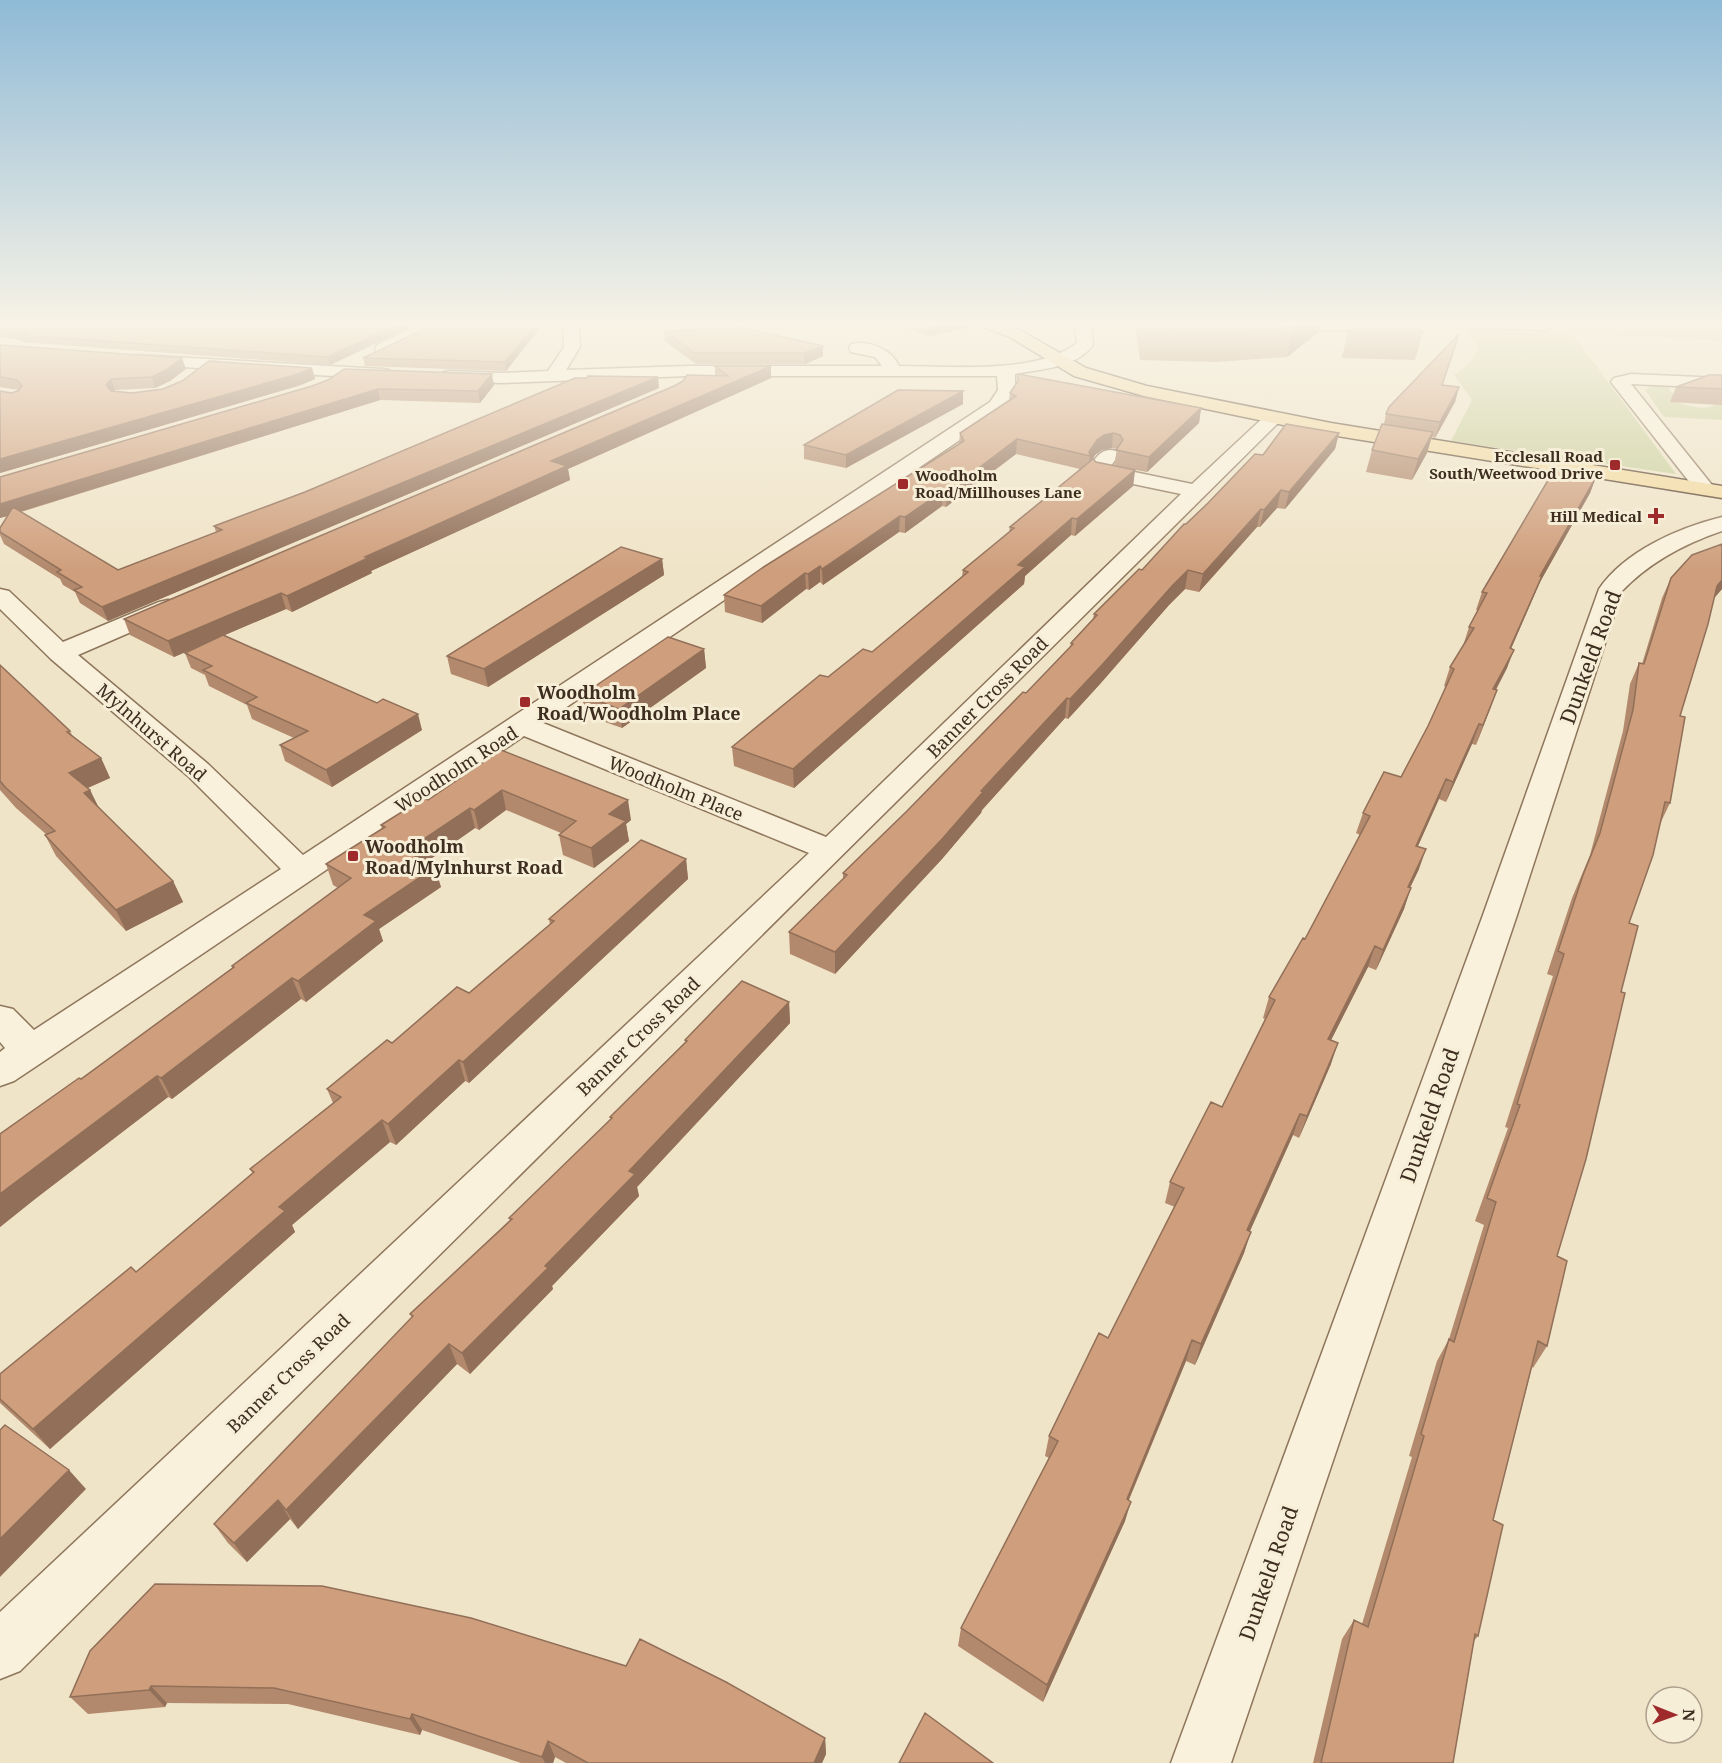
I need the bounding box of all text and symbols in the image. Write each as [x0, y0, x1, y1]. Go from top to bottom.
place label: Ecclesall Road South/Weetwood Drive [1429, 446, 1603, 483]
marker: Ecclesall Road South/Weetwood Drive [1608, 458, 1622, 472]
place label: Woodholm Road/Millhouses Lane [915, 465, 1082, 502]
marker: Woodholm Road/Millhouses Lane [896, 477, 910, 491]
place label: Hill Medical [1550, 506, 1643, 526]
marker: Hill Medical [1647, 507, 1665, 525]
street label: Dunkeld Road [1553, 586, 1627, 728]
street label: Banner Cross Road [921, 631, 1053, 763]
street label: Mylnhurst Road [92, 678, 212, 786]
place label: Woodholm Road/Woodholm Place [537, 680, 741, 725]
marker: Woodholm Road/Woodholm Place [518, 695, 532, 709]
street label: Woodholm Road [390, 720, 522, 818]
street label: Woodholm Place [605, 750, 747, 826]
place label: Woodholm Road/Mylnhurst Road [365, 834, 563, 879]
marker: Woodholm Road/Mylnhurst Road [346, 849, 360, 863]
street label: Banner Cross Road [571, 971, 705, 1101]
street label: Dunkeld Road [1393, 1044, 1465, 1186]
street label: Banner Cross Road [221, 1308, 355, 1438]
street label: Dunkeld Road [1232, 1502, 1304, 1644]
north arrow [1644, 1685, 1704, 1745]
text: N [1678, 1709, 1700, 1722]

